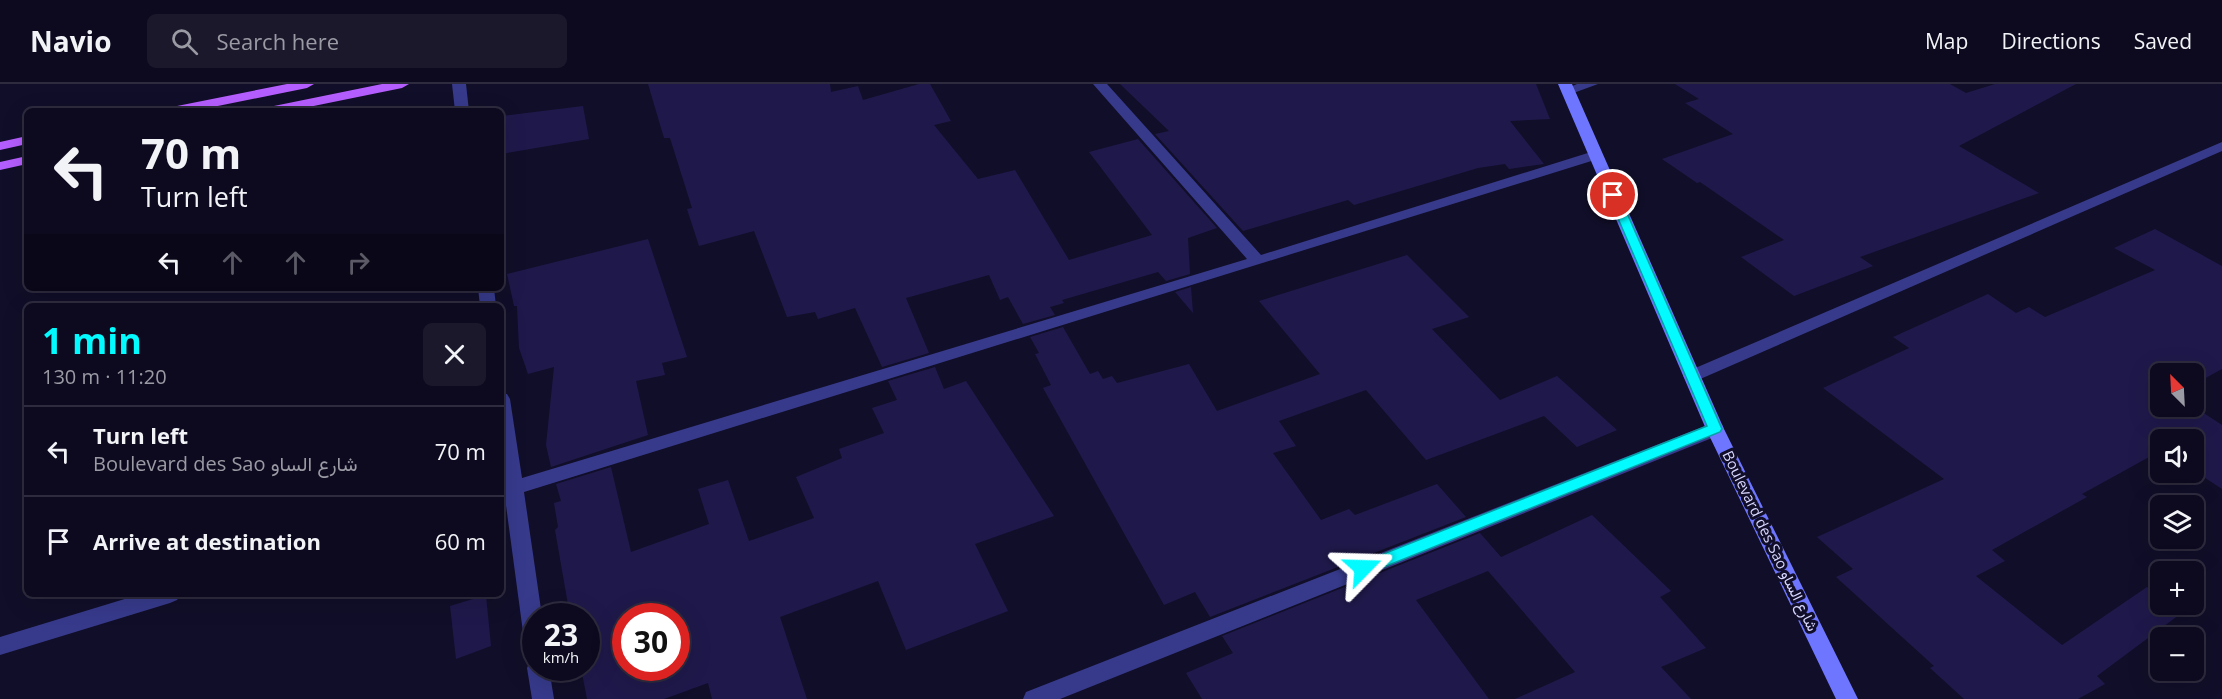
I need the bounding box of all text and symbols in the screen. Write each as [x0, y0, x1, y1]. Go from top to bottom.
search box [147, 14, 567, 68]
text: Navio [30, 22, 111, 60]
icon: search [168, 25, 201, 58]
text: Search here [216, 26, 339, 56]
text: Map [1925, 27, 1968, 55]
text: Directions [2001, 27, 2101, 55]
text: Saved [2134, 27, 2192, 55]
text: 70 m [141, 124, 241, 181]
icon: left [42, 132, 120, 210]
pin [1587, 169, 1638, 220]
text: Turn left [141, 178, 248, 215]
icon: arrive [1596, 178, 1629, 211]
icon: left [153, 246, 186, 279]
icon: ahead [216, 246, 249, 279]
icon: ahead [279, 246, 312, 279]
icon: right [342, 246, 375, 279]
text: 1 min [42, 316, 142, 365]
button: close [423, 323, 486, 386]
text: 130 m · 11:20 [42, 363, 167, 390]
north arrow [2150, 363, 2204, 417]
map controls [2150, 363, 2204, 681]
text: Turn left [93, 420, 188, 450]
button: sound [2150, 429, 2204, 483]
icon: left [42, 435, 75, 468]
text: 70 m [435, 436, 486, 466]
street label: Boulevard des Sao شارع الساو [1717, 447, 1823, 635]
text: Boulevard des Sao شارع الساو [93, 450, 358, 477]
button: layers [2150, 495, 2204, 549]
icon: arrive [42, 525, 75, 558]
text: Arrive at destination [93, 526, 321, 556]
text: 60 m [435, 526, 486, 556]
position arrow [1331, 536, 1395, 600]
button: + [2150, 561, 2204, 615]
speed limit sign: 30 [612, 603, 690, 681]
text: 23 [544, 614, 578, 655]
button: − [2150, 627, 2204, 681]
text: km/h [543, 647, 579, 667]

